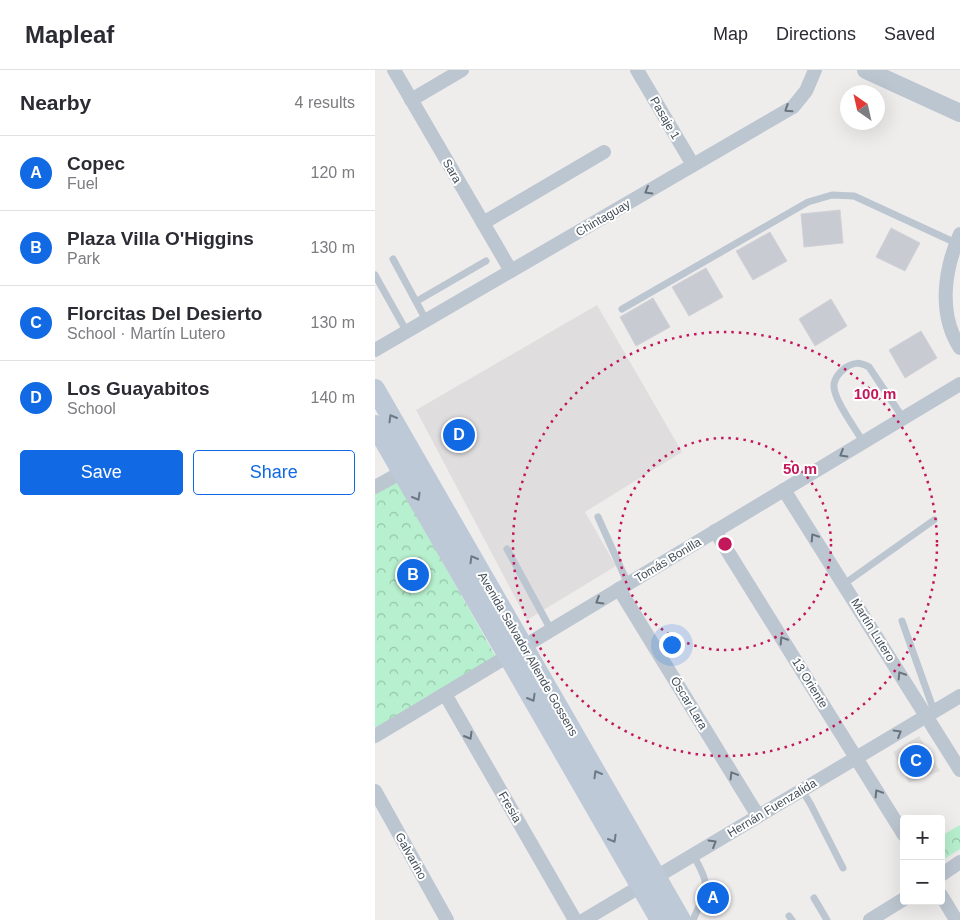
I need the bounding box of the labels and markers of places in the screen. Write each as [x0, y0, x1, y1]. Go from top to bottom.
pin: D [443, 416, 475, 454]
centre of rings [716, 535, 734, 553]
pin: B [397, 556, 429, 594]
pin: C [900, 742, 932, 780]
pin: A [697, 879, 729, 917]

